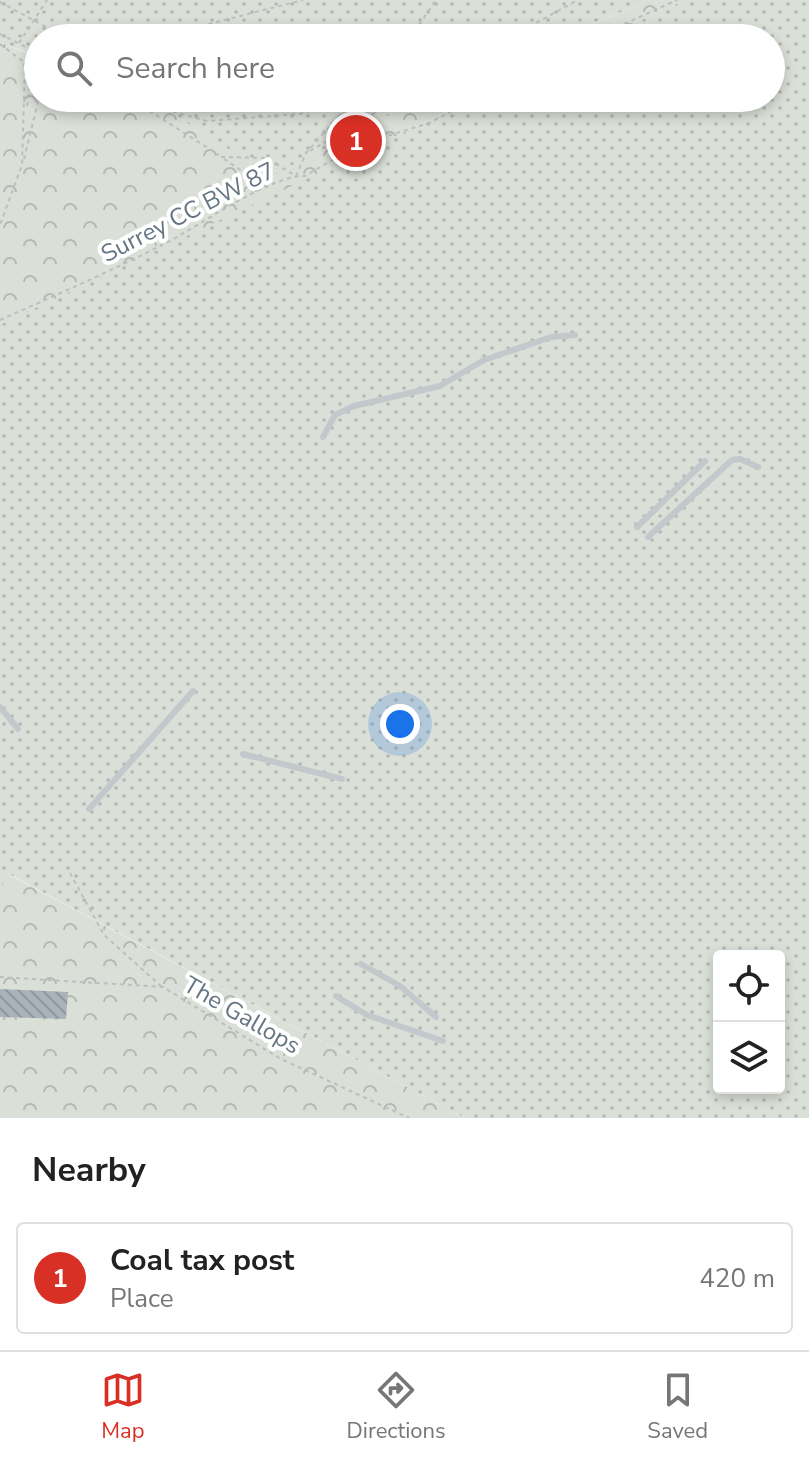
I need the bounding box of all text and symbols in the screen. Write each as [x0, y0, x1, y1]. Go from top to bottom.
search box [24, 24, 785, 112]
icon: search [52, 46, 96, 90]
text: Search here [116, 48, 275, 89]
pin: 1 [330, 111, 382, 171]
street label: Surrey CC BW 87 [95, 154, 281, 270]
your location [380, 704, 420, 744]
map controls [713, 950, 785, 1094]
button: locate [713, 950, 785, 1022]
street label: The Gallops [178, 969, 306, 1061]
button: layers [713, 1022, 785, 1094]
text: Nearby [32, 1147, 146, 1193]
text: Coal tax post [110, 1240, 294, 1281]
text: 1 [52, 1261, 68, 1296]
text: 420 m [699, 1261, 775, 1296]
text: Place [110, 1281, 174, 1316]
tab: Map [101, 1368, 145, 1446]
tab: Directions [347, 1368, 446, 1446]
tab: Saved [647, 1368, 708, 1446]

